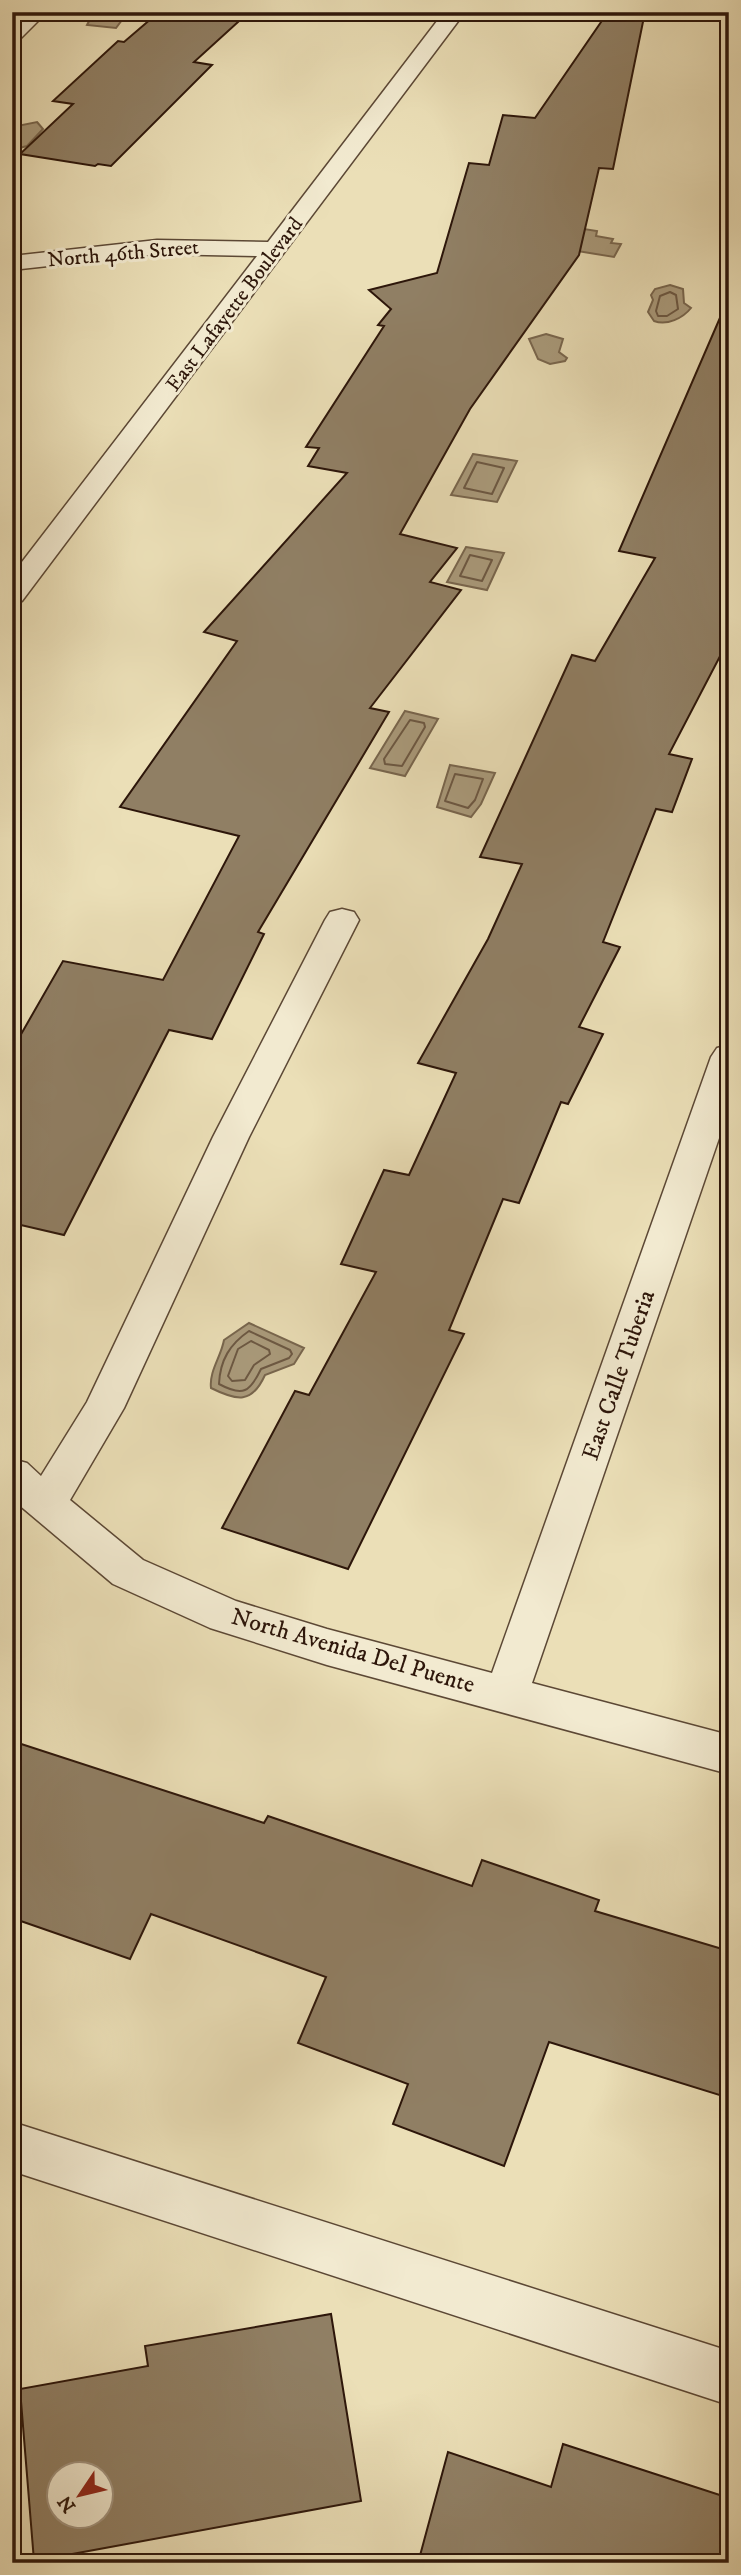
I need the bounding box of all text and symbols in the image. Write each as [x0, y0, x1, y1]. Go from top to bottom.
street label: East Lafayette Boulevard [161, 212, 309, 397]
street label: North 46th Street [46, 234, 200, 274]
street label: East Calle Tuberia [576, 1285, 662, 1464]
street label: North Avenida Del Puente [227, 1602, 478, 1700]
north arrow [46, 2460, 116, 2530]
text: N [53, 2491, 81, 2517]

